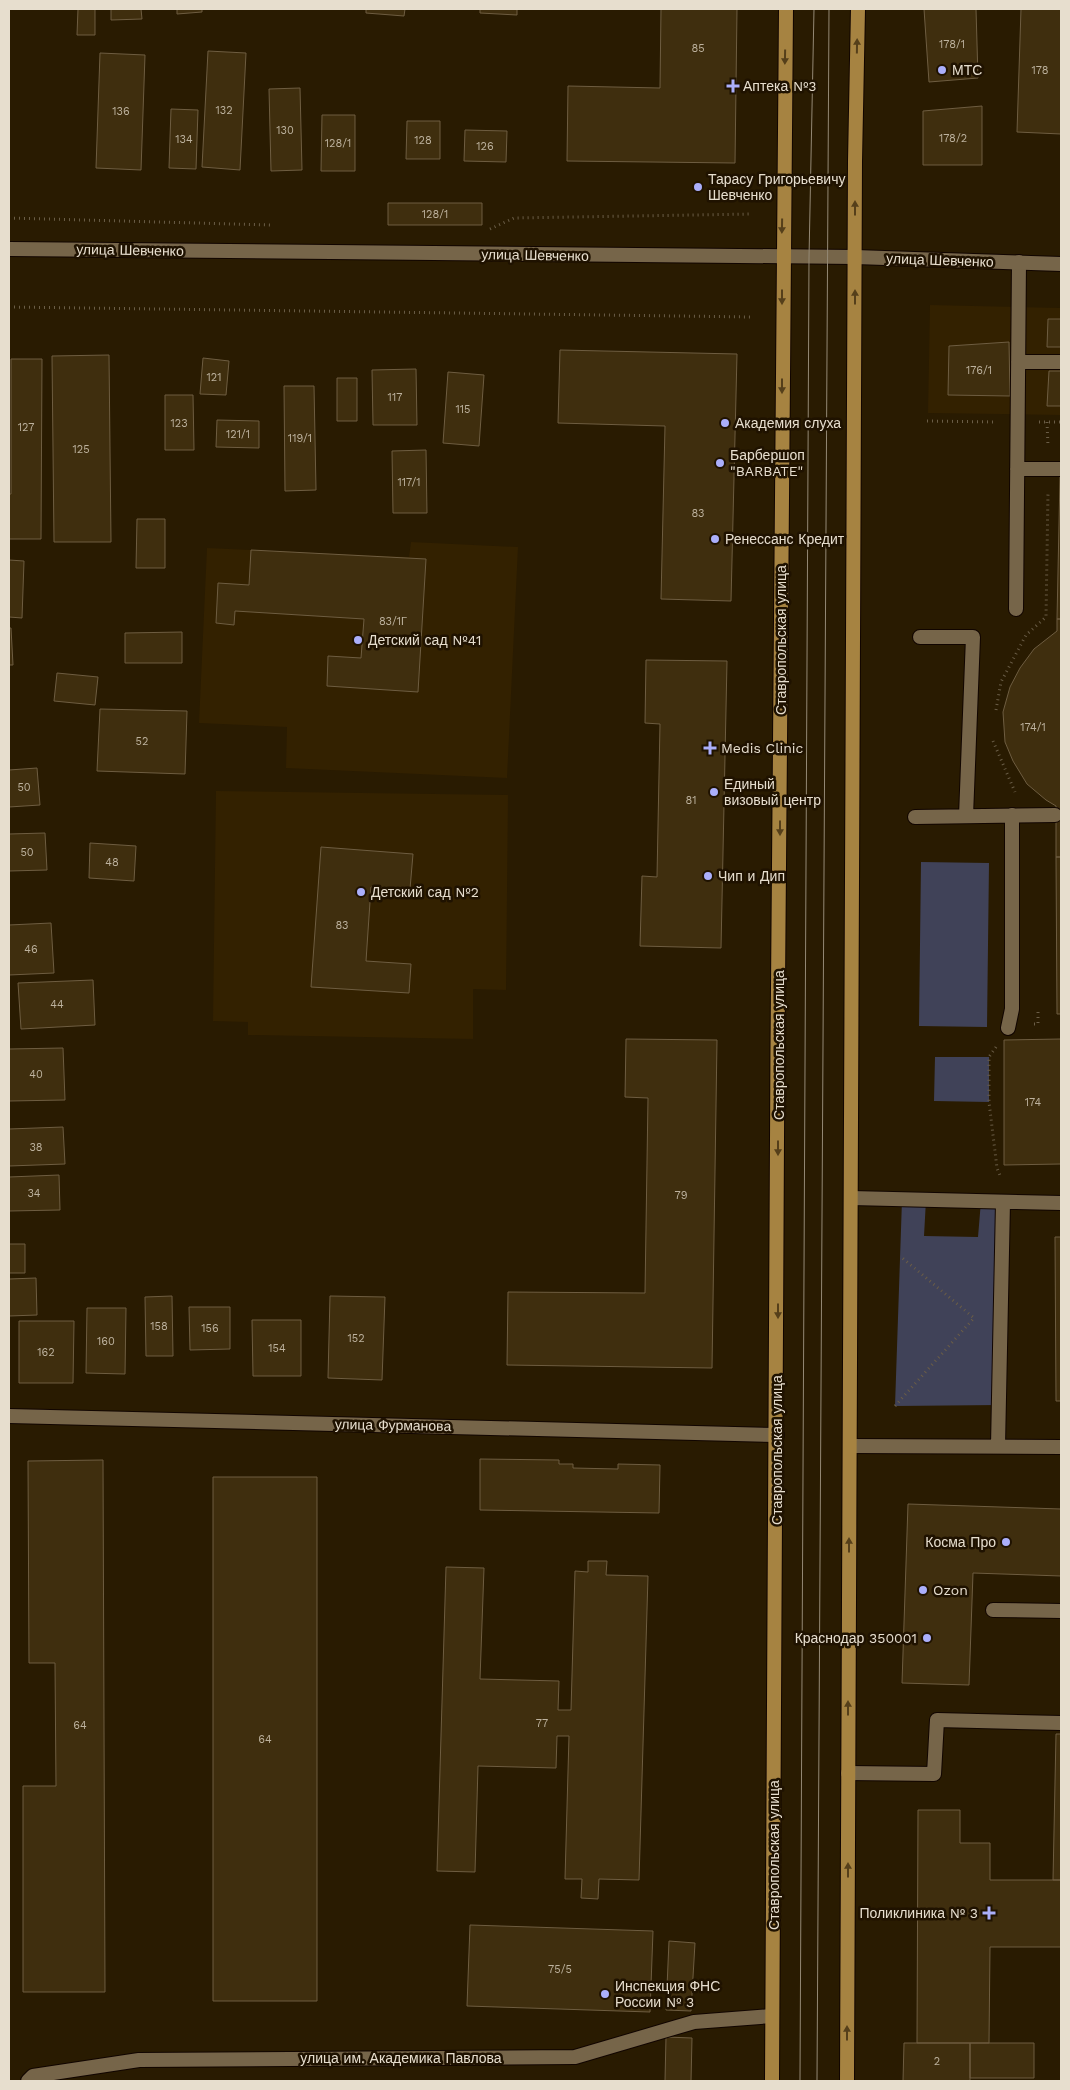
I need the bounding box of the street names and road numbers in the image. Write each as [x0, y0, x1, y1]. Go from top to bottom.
street label: улица Шевченко [76, 241, 184, 259]
street label: улица Шевченко [481, 246, 589, 264]
street label: улица Шевченко [886, 250, 994, 270]
street label: Ставропольская улица [773, 565, 789, 715]
street label: Ставропольская улица [771, 970, 787, 1120]
street label: Ставропольская улица [769, 1375, 785, 1525]
street label: улица Фурманова [335, 1416, 452, 1434]
street label: Ставропольская улица [766, 1780, 782, 1930]
street label: улица им. Академика Павлова [300, 2050, 502, 2066]

